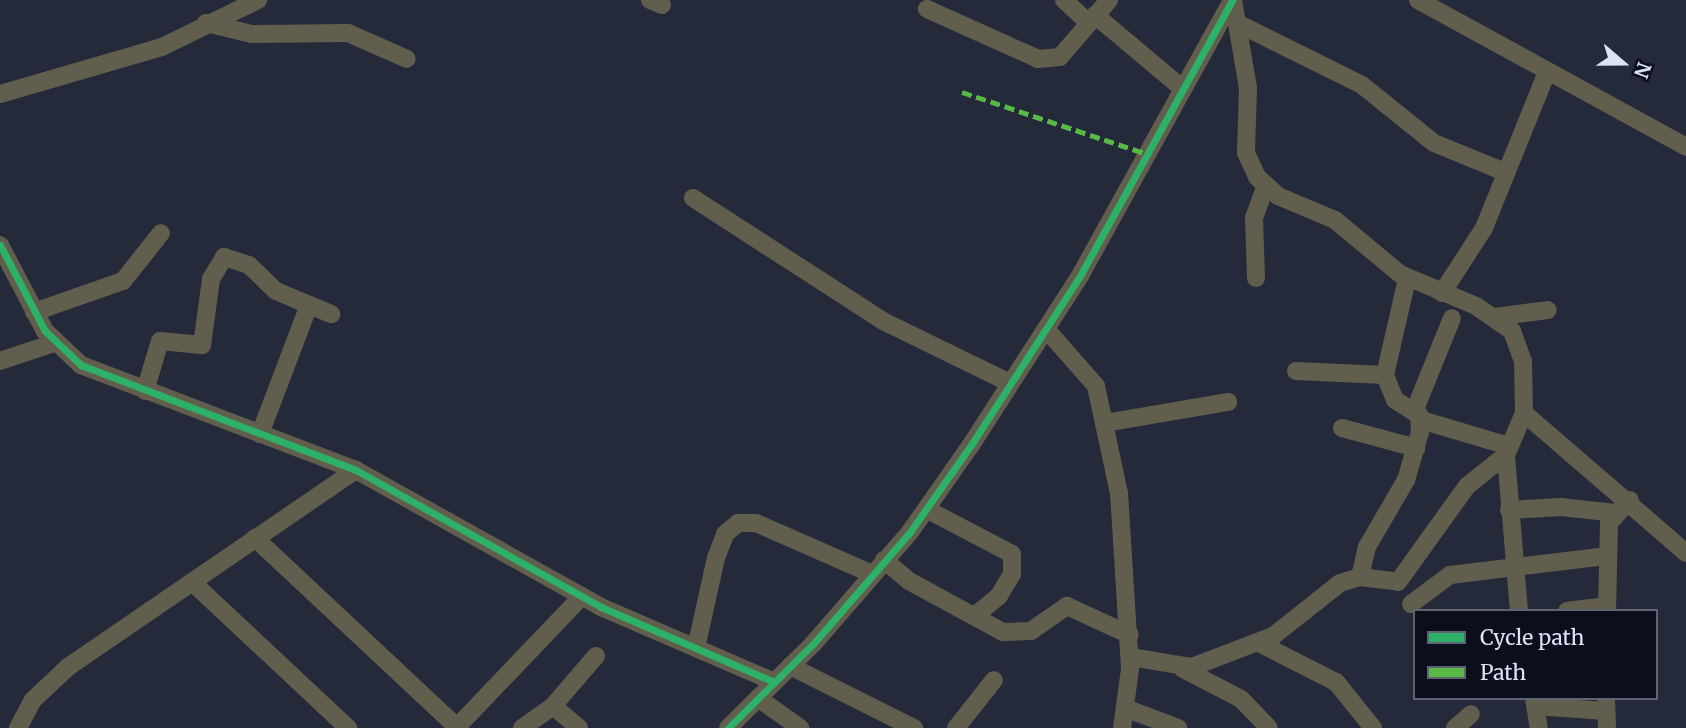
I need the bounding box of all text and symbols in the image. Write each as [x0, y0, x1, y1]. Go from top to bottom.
north arrow [1588, 28, 1658, 98]
text: N [1629, 59, 1657, 81]
legend [1413, 609, 1658, 700]
text: Cycle path [1480, 624, 1584, 651]
text: Path [1480, 659, 1526, 686]

